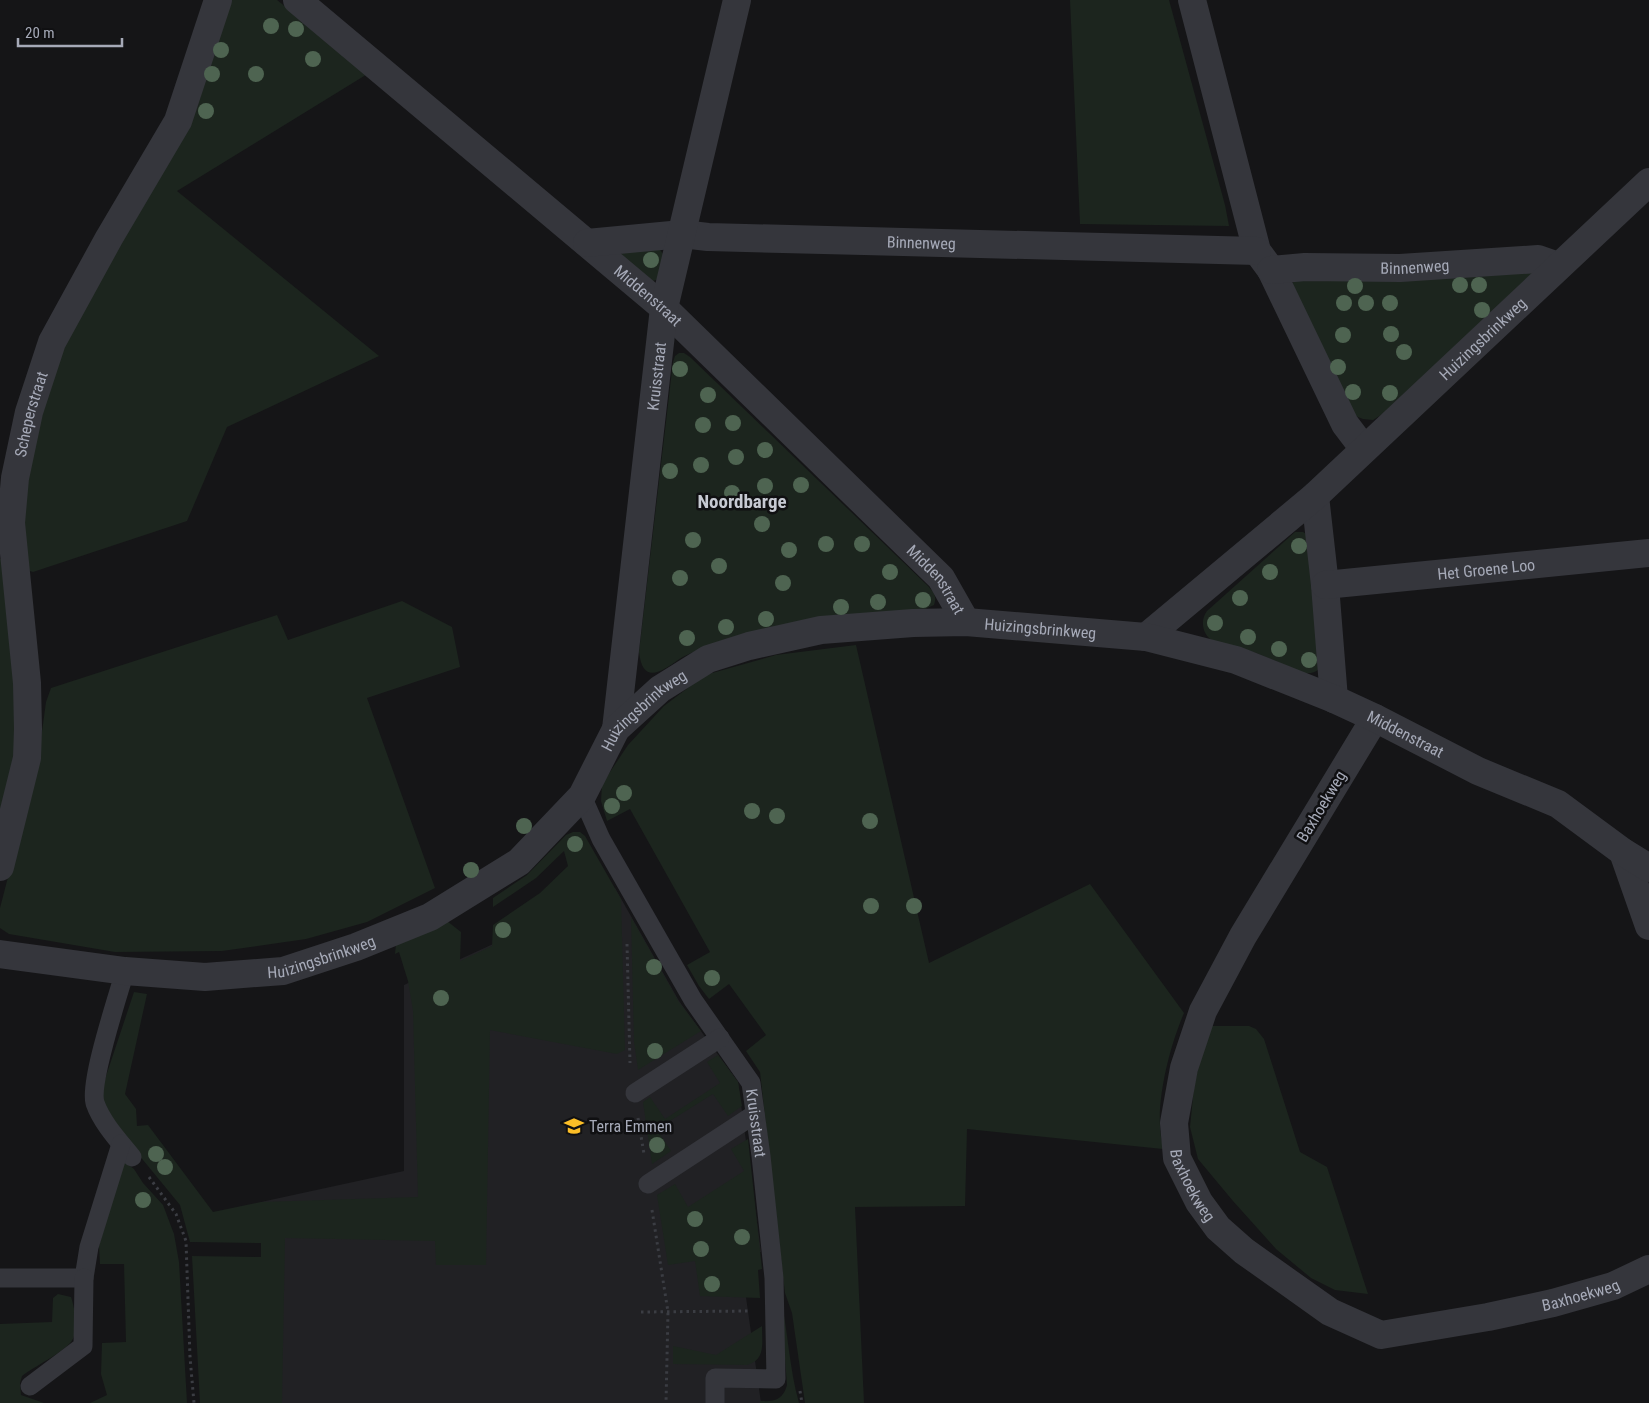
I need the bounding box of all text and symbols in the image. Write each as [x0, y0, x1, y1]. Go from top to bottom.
scale bar [18, 15, 121, 47]
text: 20 m [25, 24, 55, 42]
street label: Binnenweg [887, 233, 956, 253]
street label: Binnenweg [1380, 256, 1450, 278]
street label: Middenstraat [610, 261, 686, 330]
street label: Huizingsbrinkweg [1435, 294, 1530, 384]
street label: Kruisstraat [643, 341, 670, 412]
street label: Scheperstraat [11, 369, 52, 459]
district label: Noordbarge [697, 490, 787, 513]
street label: Middenstraat [903, 541, 969, 618]
street label: Het Groene Loo [1437, 555, 1536, 584]
street label: Huizingsbrinkweg [984, 615, 1097, 643]
street label: Huizingsbrinkweg [597, 666, 690, 754]
street label: Middenstraat [1364, 707, 1447, 762]
street label: Baxhoekweg [1293, 767, 1350, 845]
street label: Huizingsbrinkweg [267, 931, 378, 982]
street label: Kruisstraat [742, 1088, 770, 1159]
school or university icon: Terra Emmen [563, 1115, 585, 1137]
place label: Terra Emmen [589, 1117, 672, 1136]
street label: Baxhoekweg [1166, 1148, 1219, 1225]
street label: Baxhoekweg [1540, 1275, 1623, 1315]

